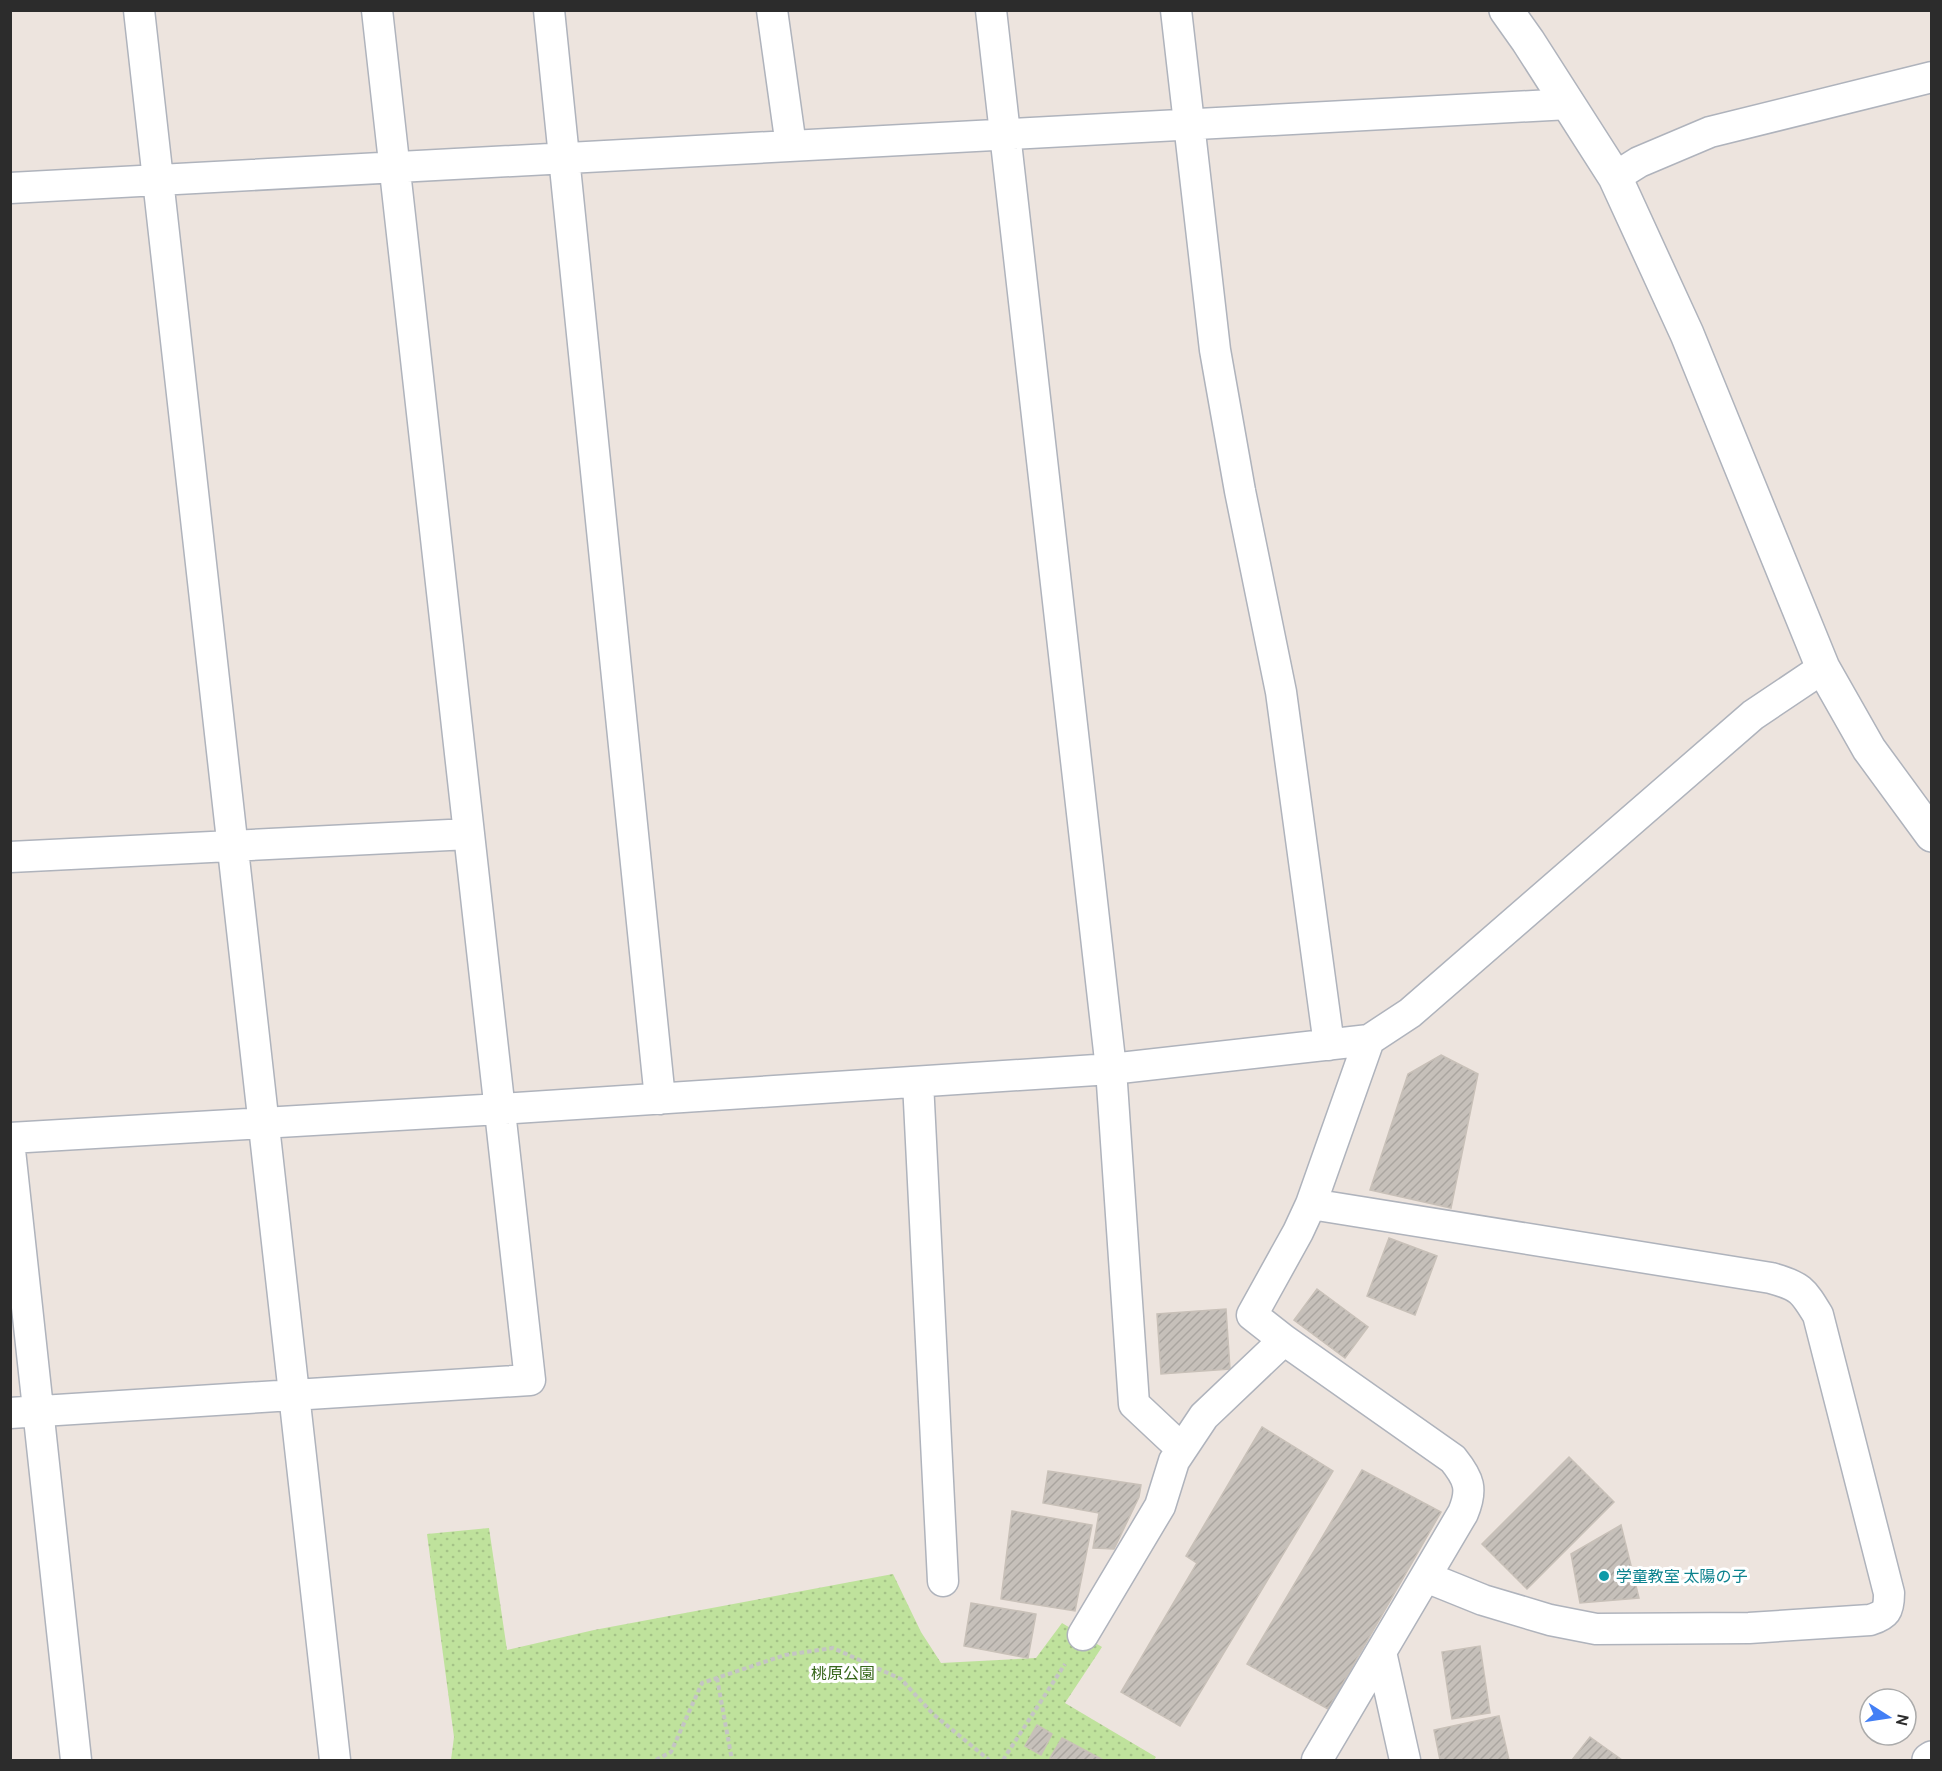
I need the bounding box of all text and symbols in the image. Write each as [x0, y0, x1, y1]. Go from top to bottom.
place label: 学童教室 太陽の子 [1616, 1567, 1748, 1586]
marker: 学童教室 太陽の子 [1597, 1569, 1611, 1583]
park label: 桃原公園 [811, 1664, 875, 1683]
north arrow [1858, 1687, 1918, 1747]
text: N [1892, 1713, 1913, 1728]

